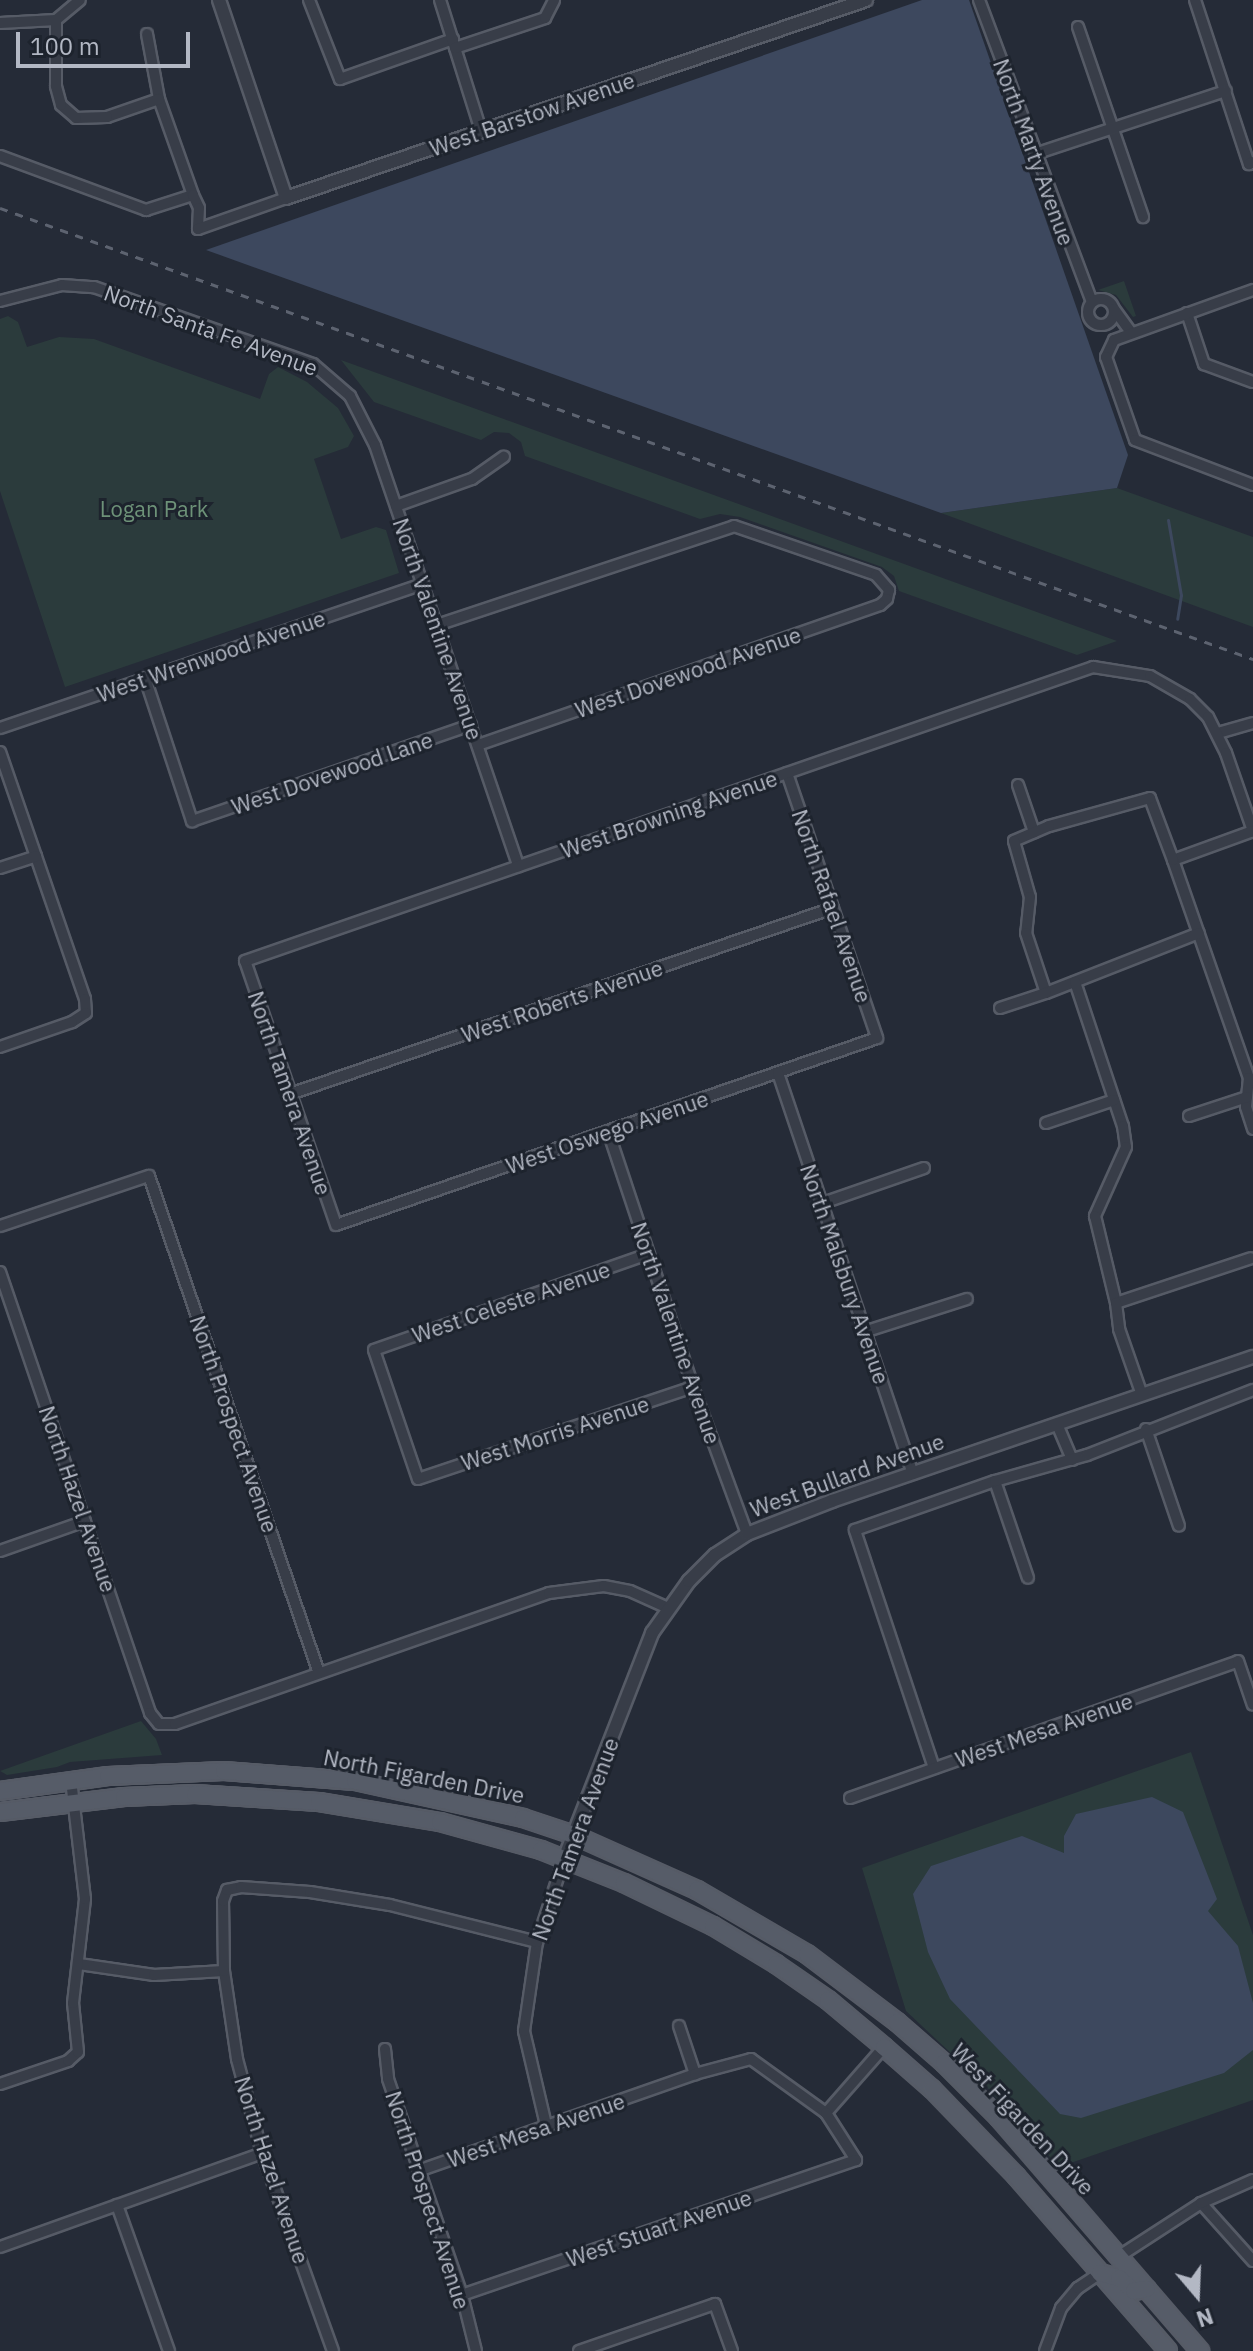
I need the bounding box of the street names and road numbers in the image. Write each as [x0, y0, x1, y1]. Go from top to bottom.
street label: North Marty Avenue [988, 55, 1080, 249]
street label: West Barstow Avenue [426, 67, 638, 161]
street label: North Santa Fe Avenue [100, 279, 322, 381]
street label: North Valentine Avenue [388, 515, 488, 743]
street label: West Wrenwood Avenue [93, 605, 329, 707]
street label: West Dovewood Avenue [572, 621, 804, 723]
street label: West Dovewood Lane [228, 726, 436, 820]
street label: West Browning Avenue [557, 765, 781, 863]
street label: North Rafael Avenue [787, 806, 877, 1006]
street label: West Roberts Avenue [458, 954, 666, 1048]
street label: North Tamera Avenue [243, 988, 337, 1198]
street label: West Oswego Avenue [502, 1085, 712, 1179]
street label: North Malsbury Avenue [795, 1161, 895, 1387]
street label: North Valentine Avenue [626, 1219, 726, 1447]
street label: West Celeste Avenue [409, 1256, 613, 1348]
street label: North Prospect Avenue [184, 1312, 284, 1536]
street label: West Morris Avenue [458, 1390, 652, 1476]
street label: North Hazel Avenue [34, 1402, 122, 1596]
street label: West Bullard Avenue [746, 1428, 948, 1522]
street label: West Mesa Avenue [952, 1687, 1136, 1773]
street label: North Tamera Avenue [526, 1734, 624, 1944]
street label: North Figarden Drive [321, 1744, 527, 1808]
street label: West Figarden Drive [946, 2038, 1100, 2200]
street label: North Hazel Avenue [229, 2073, 315, 2267]
street label: West Mesa Avenue [444, 2087, 628, 2173]
street label: North Prospect Avenue [380, 2088, 476, 2312]
street label: West Stuart Avenue [563, 2184, 755, 2272]

